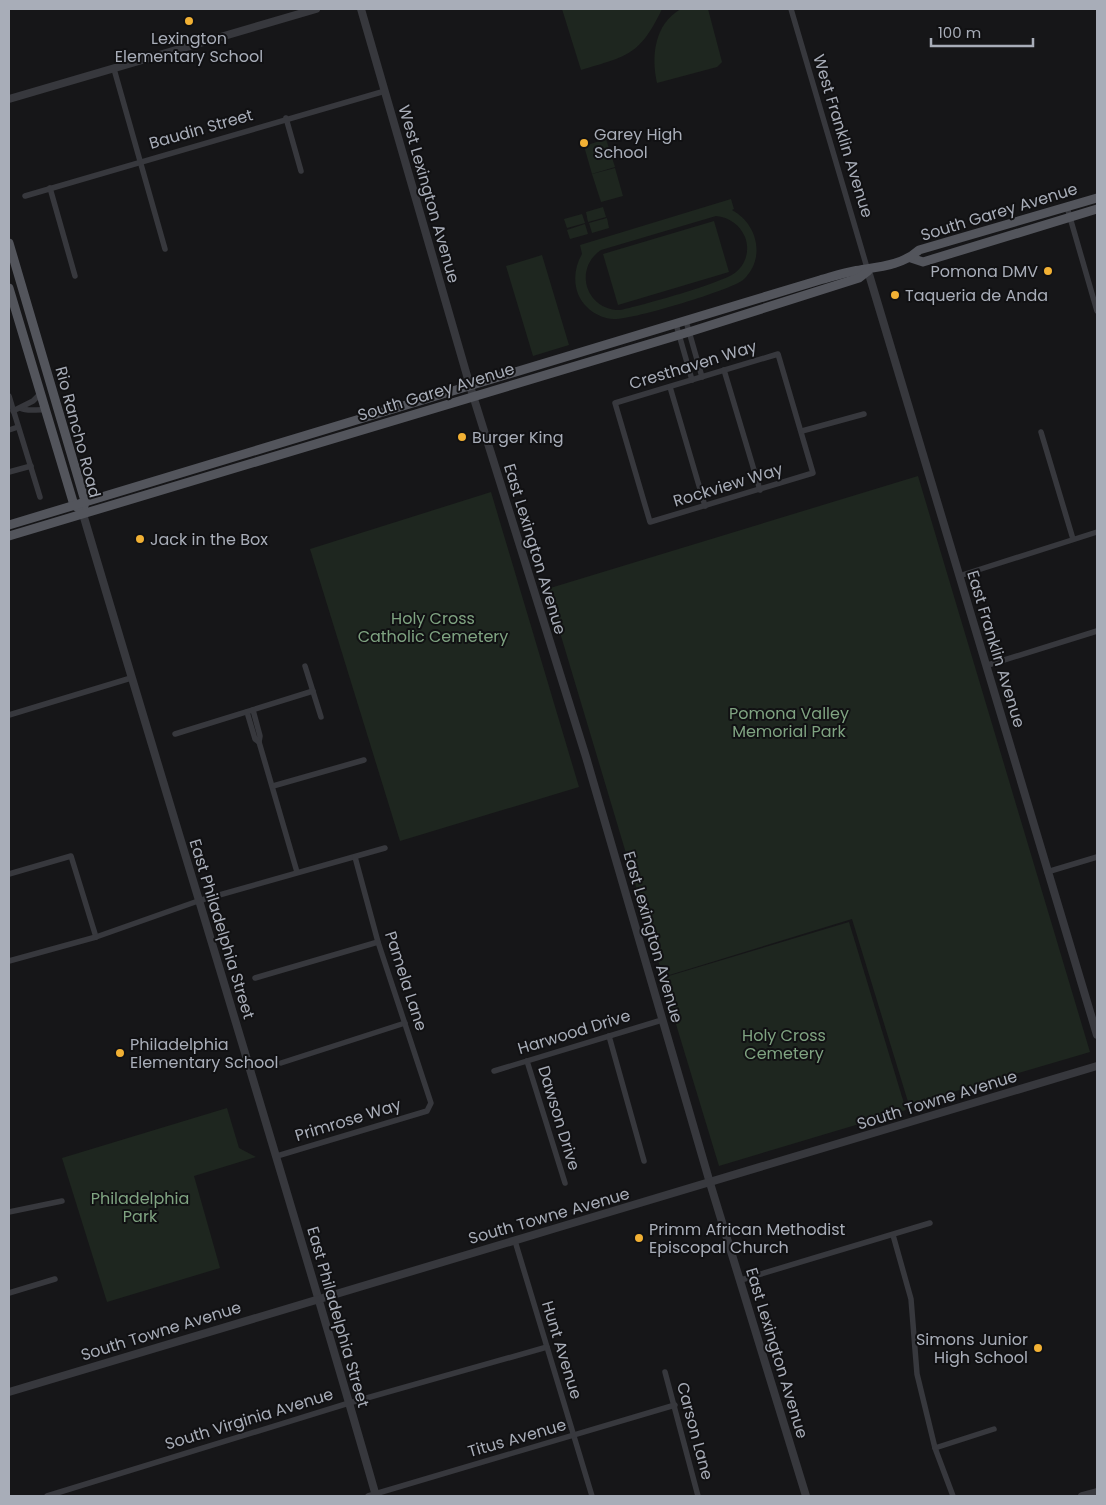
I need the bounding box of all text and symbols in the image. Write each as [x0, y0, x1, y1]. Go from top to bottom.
marker: Lexington Elementary School [183, 15, 195, 27]
scale bar [931, 15, 1034, 47]
text: 100 m [938, 22, 981, 43]
place label: Lexington Elementary School [115, 27, 263, 68]
street label: West Franklin Avenue [807, 51, 879, 221]
street label: West Lexington Avenue [393, 102, 465, 286]
street label: Baudin Street [146, 103, 256, 155]
place label: Garey High School [594, 123, 683, 164]
marker: Garey High School [578, 137, 590, 149]
street label: South Garey Avenue [918, 177, 1080, 247]
place label: Pomona DMV [931, 260, 1038, 283]
marker: Pomona DMV [1042, 265, 1054, 277]
place label: Taqueria de Anda [905, 284, 1048, 307]
marker: Taqueria de Anda [889, 289, 901, 301]
street label: Cresthaven Way [626, 335, 760, 395]
street label: South Garey Avenue [355, 357, 517, 427]
street label: Rio Rancho Road [49, 364, 107, 500]
place label: Burger King [472, 426, 564, 449]
marker: Burger King [456, 431, 468, 443]
street label: Rockview Way [670, 457, 786, 513]
street label: East Lexington Avenue [498, 461, 572, 637]
place label: Jack in the Box [150, 528, 268, 551]
marker: Jack in the Box [134, 533, 146, 545]
street label: East Franklin Avenue [961, 568, 1031, 731]
park label: Holy Cross Catholic Cemetery [358, 607, 508, 648]
park label: Pomona Valley Memorial Park [729, 702, 849, 743]
street label: East Philadelphia Street [184, 836, 260, 1022]
street label: East Lexington Avenue [617, 848, 689, 1026]
street label: Pamela Lane [379, 928, 433, 1034]
street label: Harwood Drive [515, 1004, 633, 1060]
park label: Holy Cross Cemetery [742, 1024, 826, 1065]
place label: Philadelphia Elementary School [130, 1033, 278, 1074]
marker: Philadelphia Elementary School [114, 1047, 126, 1059]
street label: Dawson Drive [532, 1063, 586, 1173]
street label: South Towne Avenue [854, 1065, 1020, 1135]
street label: Primrose Way [292, 1093, 404, 1147]
street label: South Towne Avenue [466, 1182, 632, 1250]
park label: Philadelphia Park [91, 1187, 189, 1228]
place label: Primm African Methodist Episcopal Church [649, 1218, 845, 1259]
street label: East Philadelphia Street [301, 1224, 375, 1410]
marker: Primm African Methodist Episcopal Church [633, 1232, 645, 1244]
street label: East Lexington Avenue [740, 1265, 814, 1441]
street label: South Towne Avenue [78, 1296, 244, 1366]
street label: Hunt Avenue [536, 1298, 588, 1402]
place label: Simons Junior High School [916, 1328, 1028, 1369]
marker: Simons Junior High School [1032, 1342, 1044, 1354]
street label: Carson Lane [671, 1380, 719, 1482]
street label: South Virginia Avenue [162, 1382, 336, 1456]
street label: Titus Avenue [465, 1413, 569, 1463]

